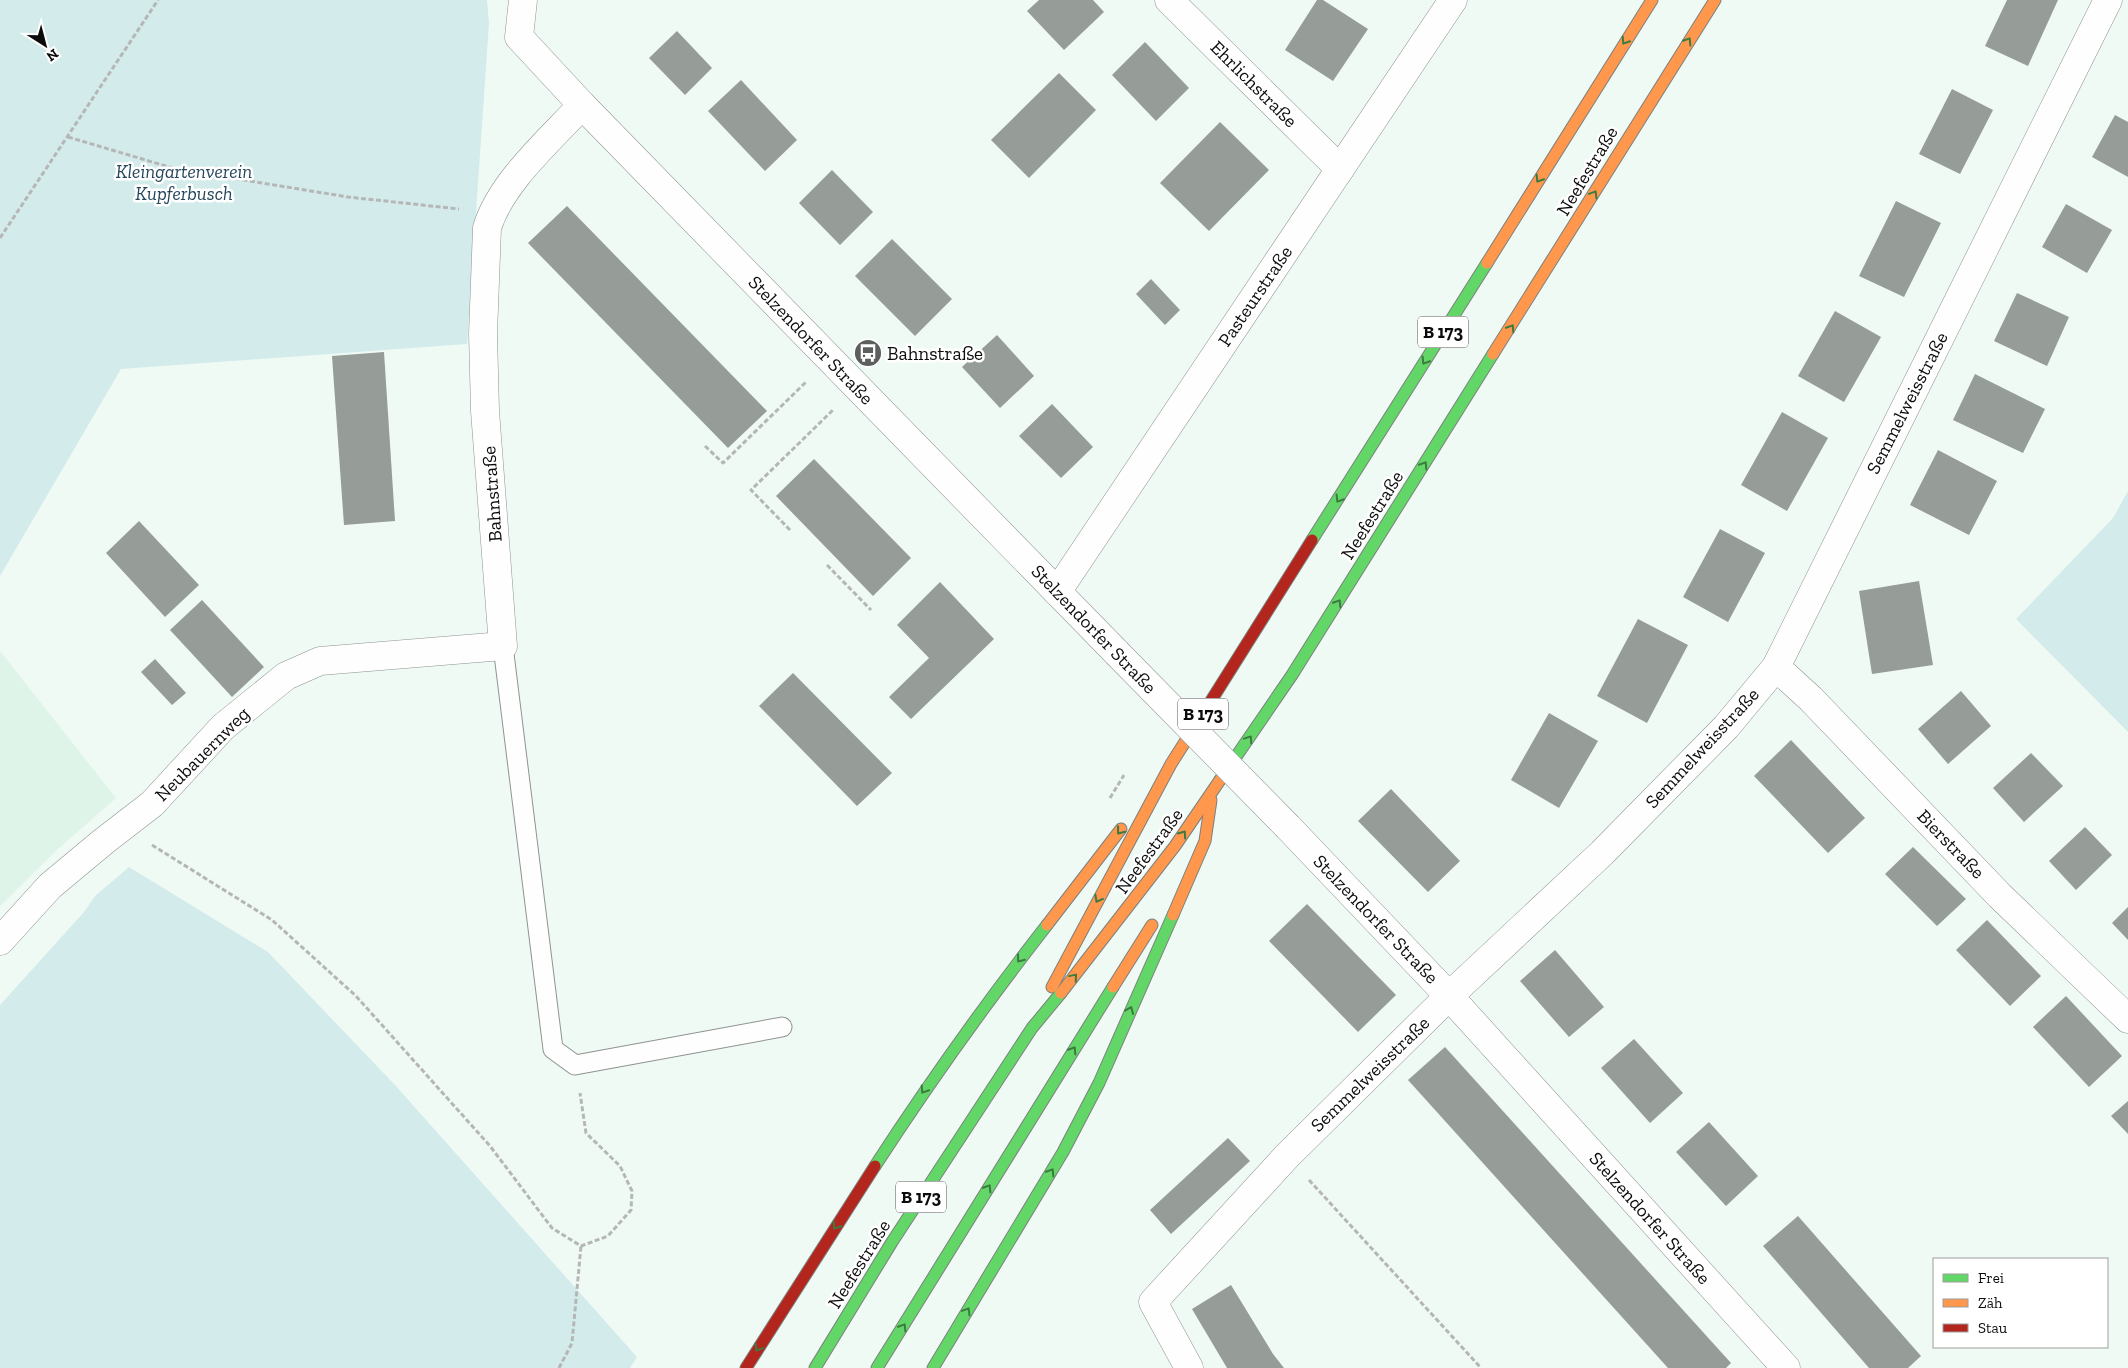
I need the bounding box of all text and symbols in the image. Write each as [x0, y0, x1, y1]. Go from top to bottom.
north arrow [20, 20, 70, 70]
street label: Ehrlichstraße [1206, 36, 1302, 132]
one-way arrow [1622, 36, 1632, 45]
one-way arrow [1682, 37, 1691, 47]
text: N [43, 45, 62, 65]
street label: Neefestraße [1551, 122, 1623, 220]
park label: Kleingartenverein Kupferbusch [116, 160, 252, 205]
one-way arrow [1536, 173, 1545, 182]
one-way arrow [1587, 191, 1597, 200]
street label: Pasteurstraße [1213, 241, 1297, 351]
street label: Stelzendorfer Straße [744, 271, 879, 409]
road number: B 173 [1418, 316, 1468, 348]
one-way arrow [1504, 324, 1514, 333]
street label: Semmelweisstraße [1861, 328, 1953, 478]
bus stop icon: Bahnstraße [853, 338, 883, 368]
place label: Bahnstraße [887, 342, 983, 365]
one-way arrow [1422, 355, 1431, 365]
street label: Bahnstraße [477, 445, 507, 543]
one-way arrow [1418, 462, 1428, 471]
street label: Neefestraße [1336, 466, 1408, 564]
one-way arrow [1336, 493, 1345, 502]
street label: Stelzendorfer Straße [1027, 560, 1162, 698]
one-way arrow [1331, 599, 1341, 608]
street label: Semmelweisstraße [1640, 683, 1764, 813]
road number: B 173 [1178, 699, 1228, 730]
street label: Neubauernweg [150, 702, 254, 806]
one-way arrow [1243, 735, 1252, 745]
street label: Neefestraße [1110, 804, 1188, 898]
street label: Bierstraße [1912, 805, 1990, 884]
one-way arrow [1116, 825, 1125, 834]
one-way arrow [1177, 831, 1186, 840]
street label: Stelzendorfer Straße [1309, 850, 1444, 988]
one-way arrow [1094, 894, 1104, 903]
one-way arrow [1017, 953, 1026, 963]
one-way arrow [1068, 974, 1077, 983]
one-way arrow [1124, 1007, 1134, 1015]
street label: Semmelweisstraße [1306, 1011, 1434, 1137]
one-way arrow [1067, 1046, 1077, 1055]
one-way arrow [921, 1084, 930, 1093]
street label: Stelzendorfer Straße [1584, 1147, 1716, 1289]
one-way arrow [1044, 1168, 1054, 1177]
road number: B 173 [896, 1182, 946, 1212]
one-way arrow [981, 1185, 991, 1194]
street label: Neefestraße [823, 1215, 895, 1313]
one-way arrow [832, 1221, 842, 1230]
legend [1933, 1258, 2108, 1348]
text: Frei [1978, 1269, 2004, 1287]
text: Zäh [1978, 1294, 2003, 1312]
one-way arrow [961, 1308, 971, 1317]
text: Stau [1978, 1319, 2008, 1337]
one-way arrow [896, 1323, 906, 1332]
one-way arrow [754, 1343, 764, 1352]

